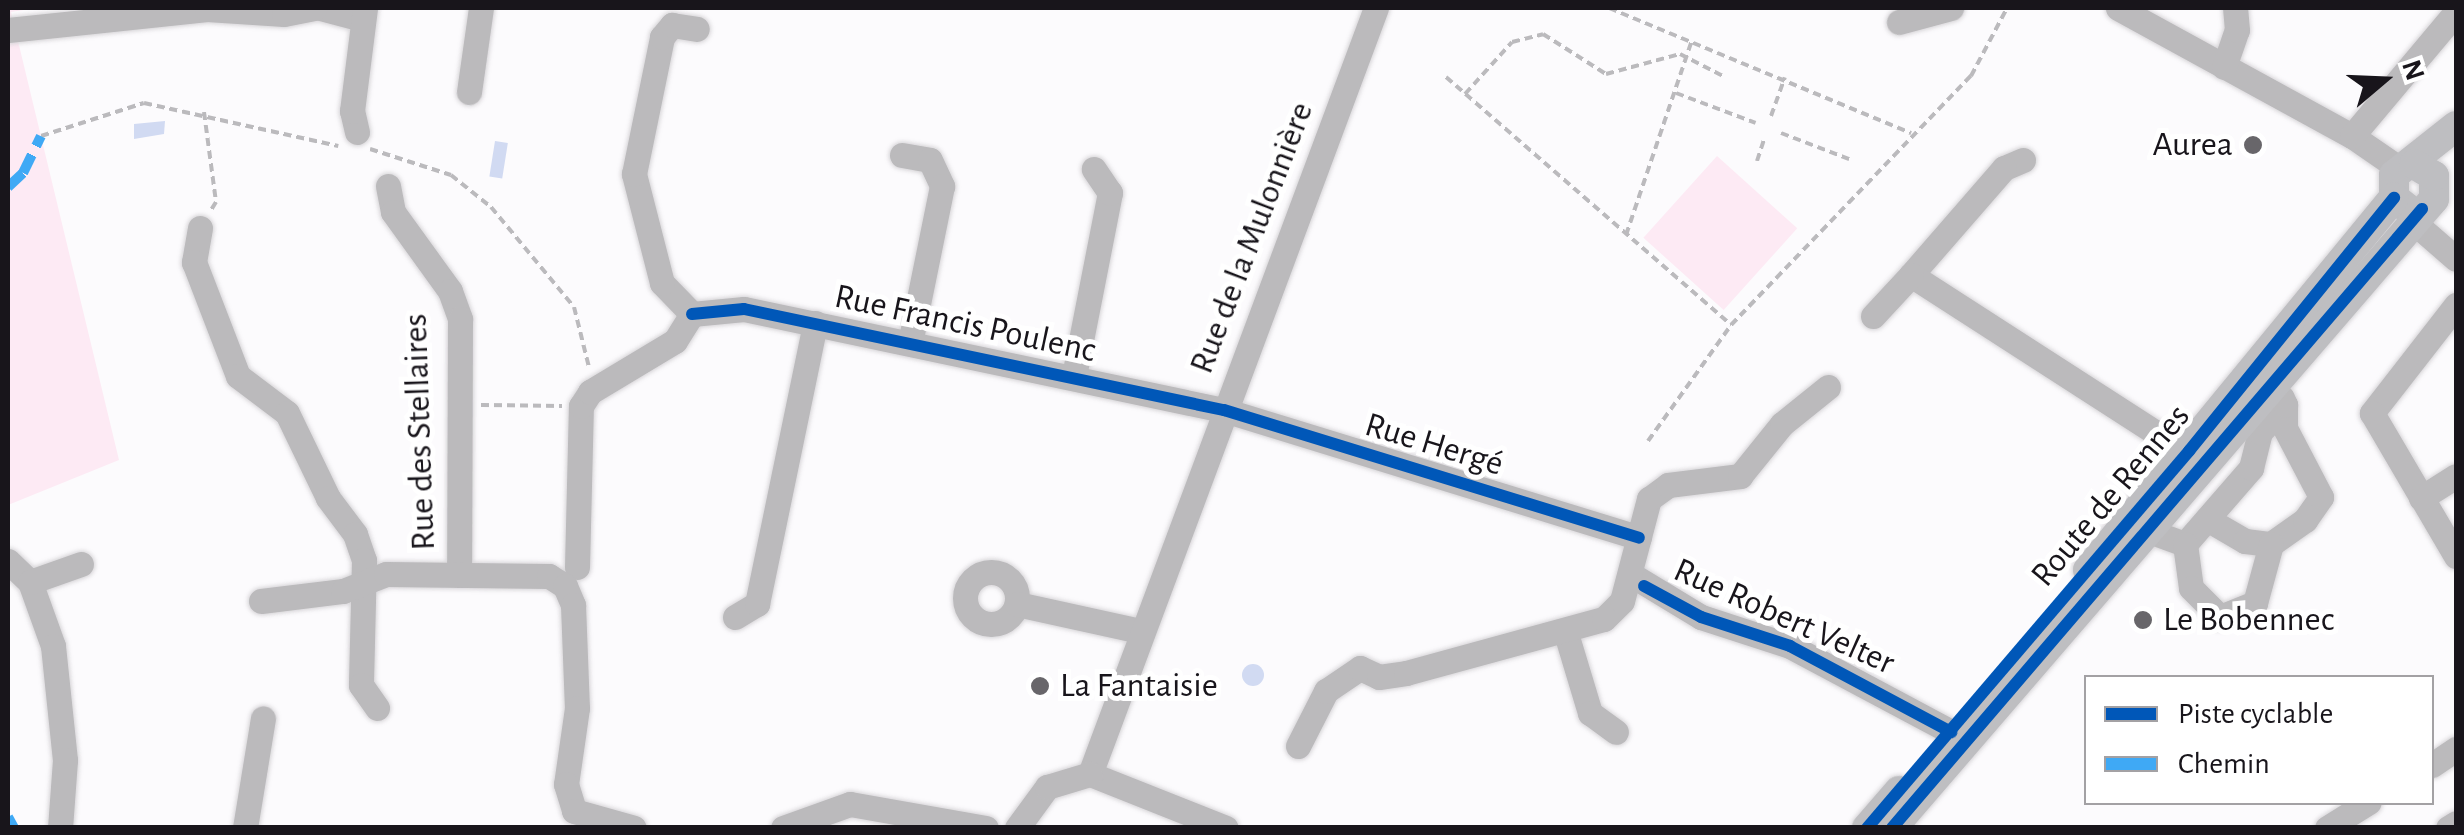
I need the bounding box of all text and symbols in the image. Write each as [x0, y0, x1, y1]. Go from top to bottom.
north arrow [2334, 30, 2434, 130]
text: N [2396, 56, 2429, 84]
street label: Rue de la Mulonnière [1181, 96, 1323, 380]
place label: Aurea [2152, 124, 2233, 166]
marker: Aurea [2242, 134, 2264, 156]
street label: Rue Francis Poulenc [831, 276, 1099, 372]
street label: Rue des Stellaires [395, 313, 445, 551]
street label: Route de Rennes [2023, 396, 2199, 596]
street label: Rue Hergé [1360, 404, 1508, 486]
street label: Rue Robert Velter [1667, 550, 1901, 684]
place label: Le Bobennec [2163, 599, 2334, 641]
marker: Le Bobennec [2132, 609, 2154, 631]
place label: La Fantaisie [1060, 665, 1218, 707]
marker: La Fantaisie [1029, 675, 1051, 697]
legend [2084, 675, 2434, 805]
text: Piste cyclable [2178, 699, 2333, 729]
text: Chemin [2178, 749, 2270, 779]

